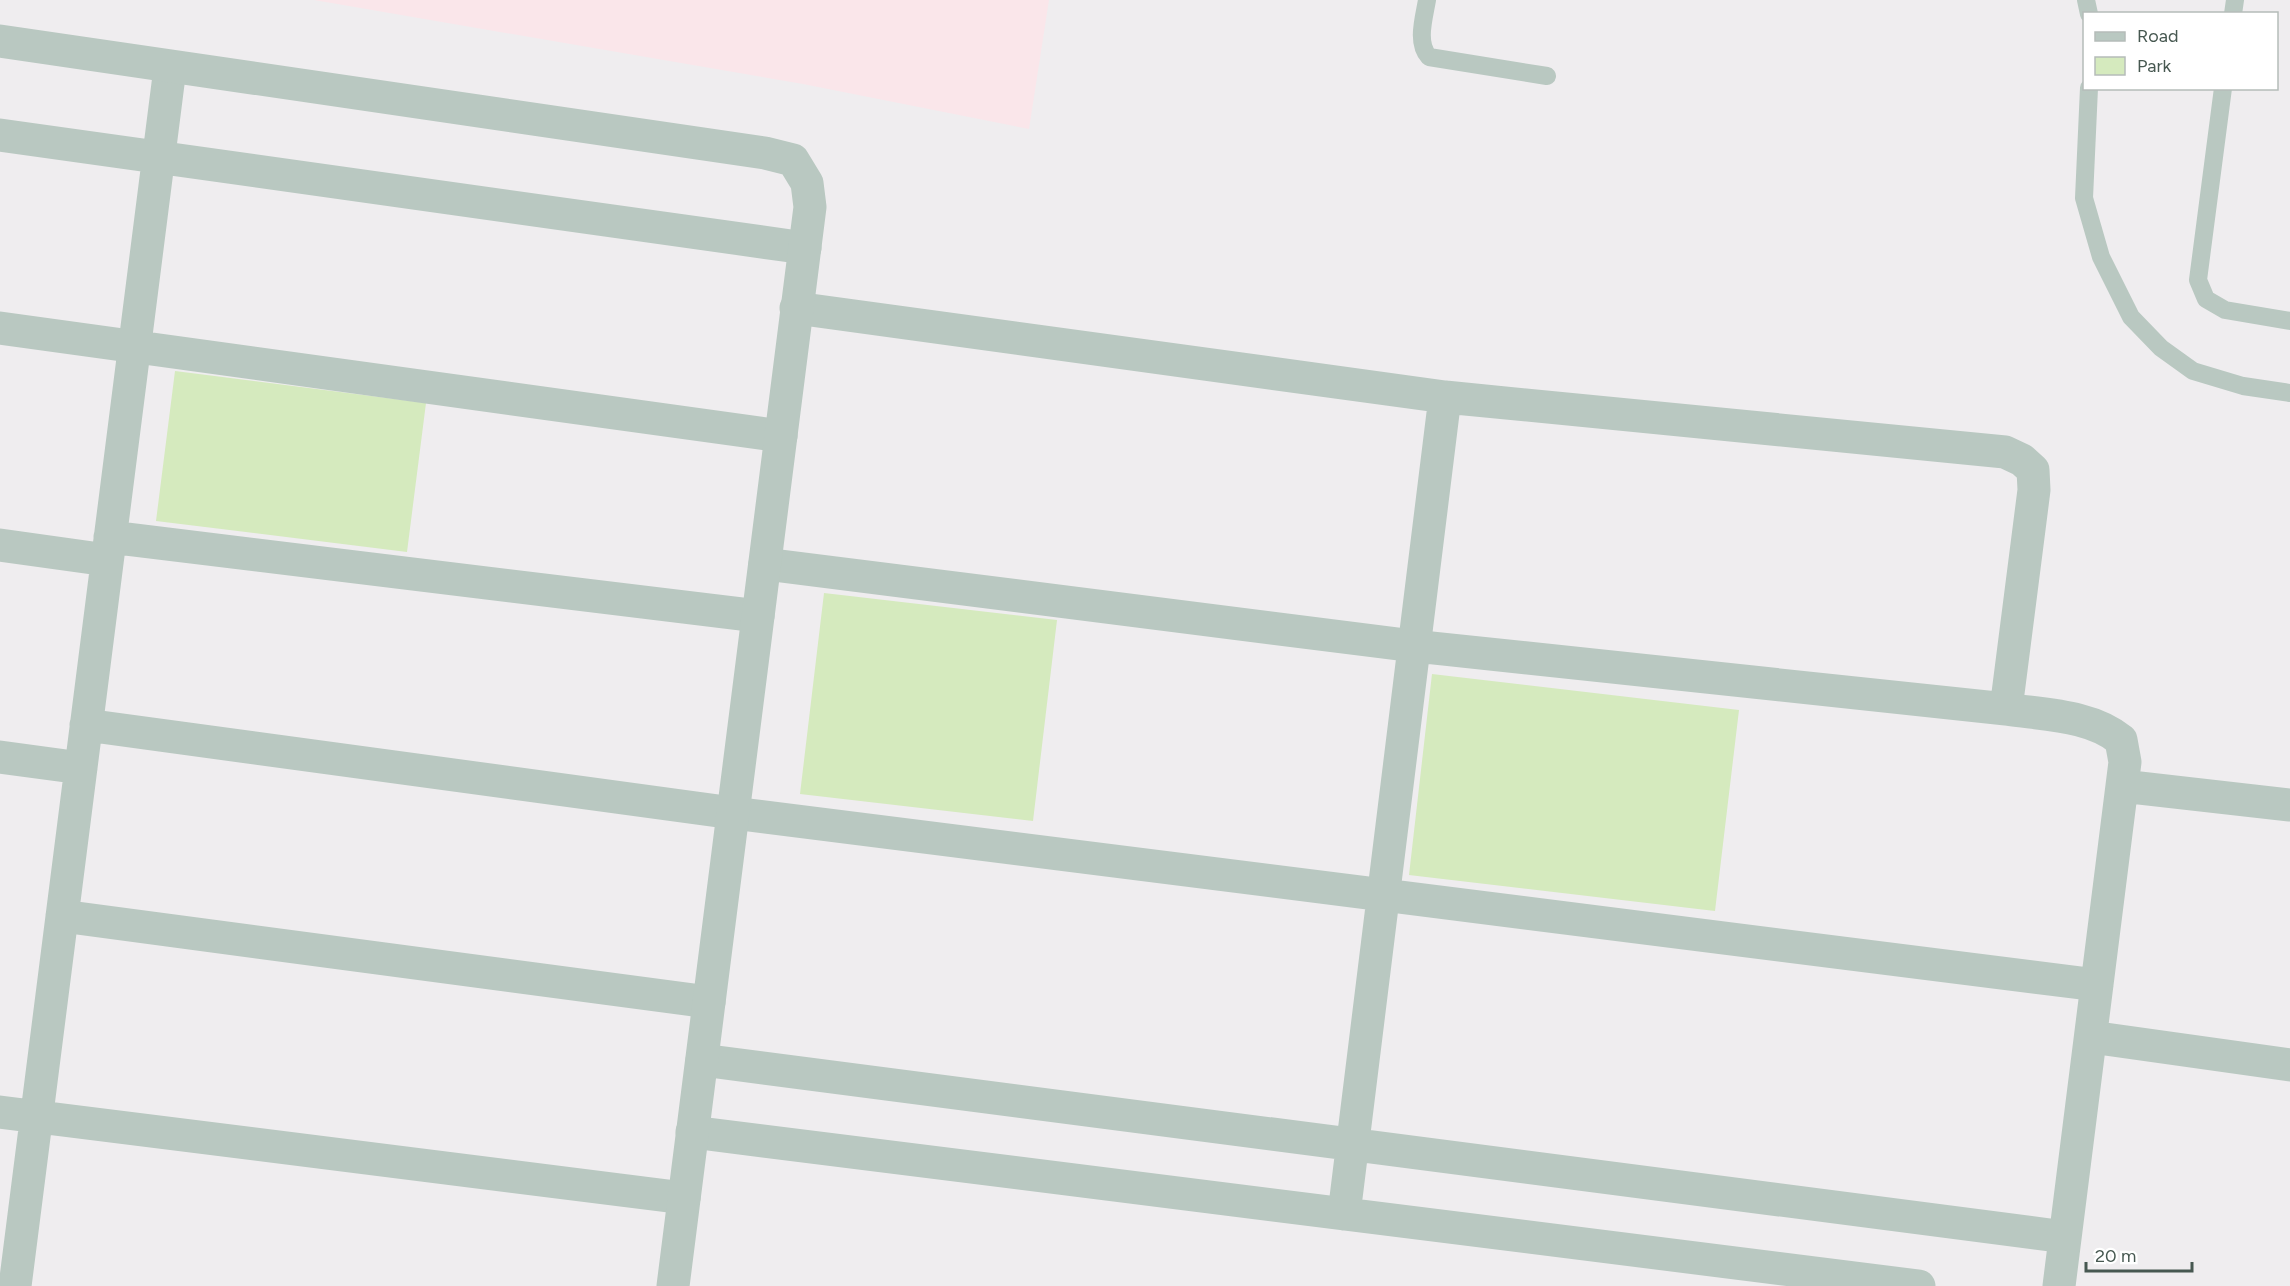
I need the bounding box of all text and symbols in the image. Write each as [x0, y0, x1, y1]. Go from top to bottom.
legend [2083, 12, 2278, 90]
text: Road [2137, 25, 2178, 47]
text: Park [2137, 55, 2172, 77]
scale bar [2086, 1235, 2192, 1273]
text: 20 m [2095, 1245, 2136, 1267]

